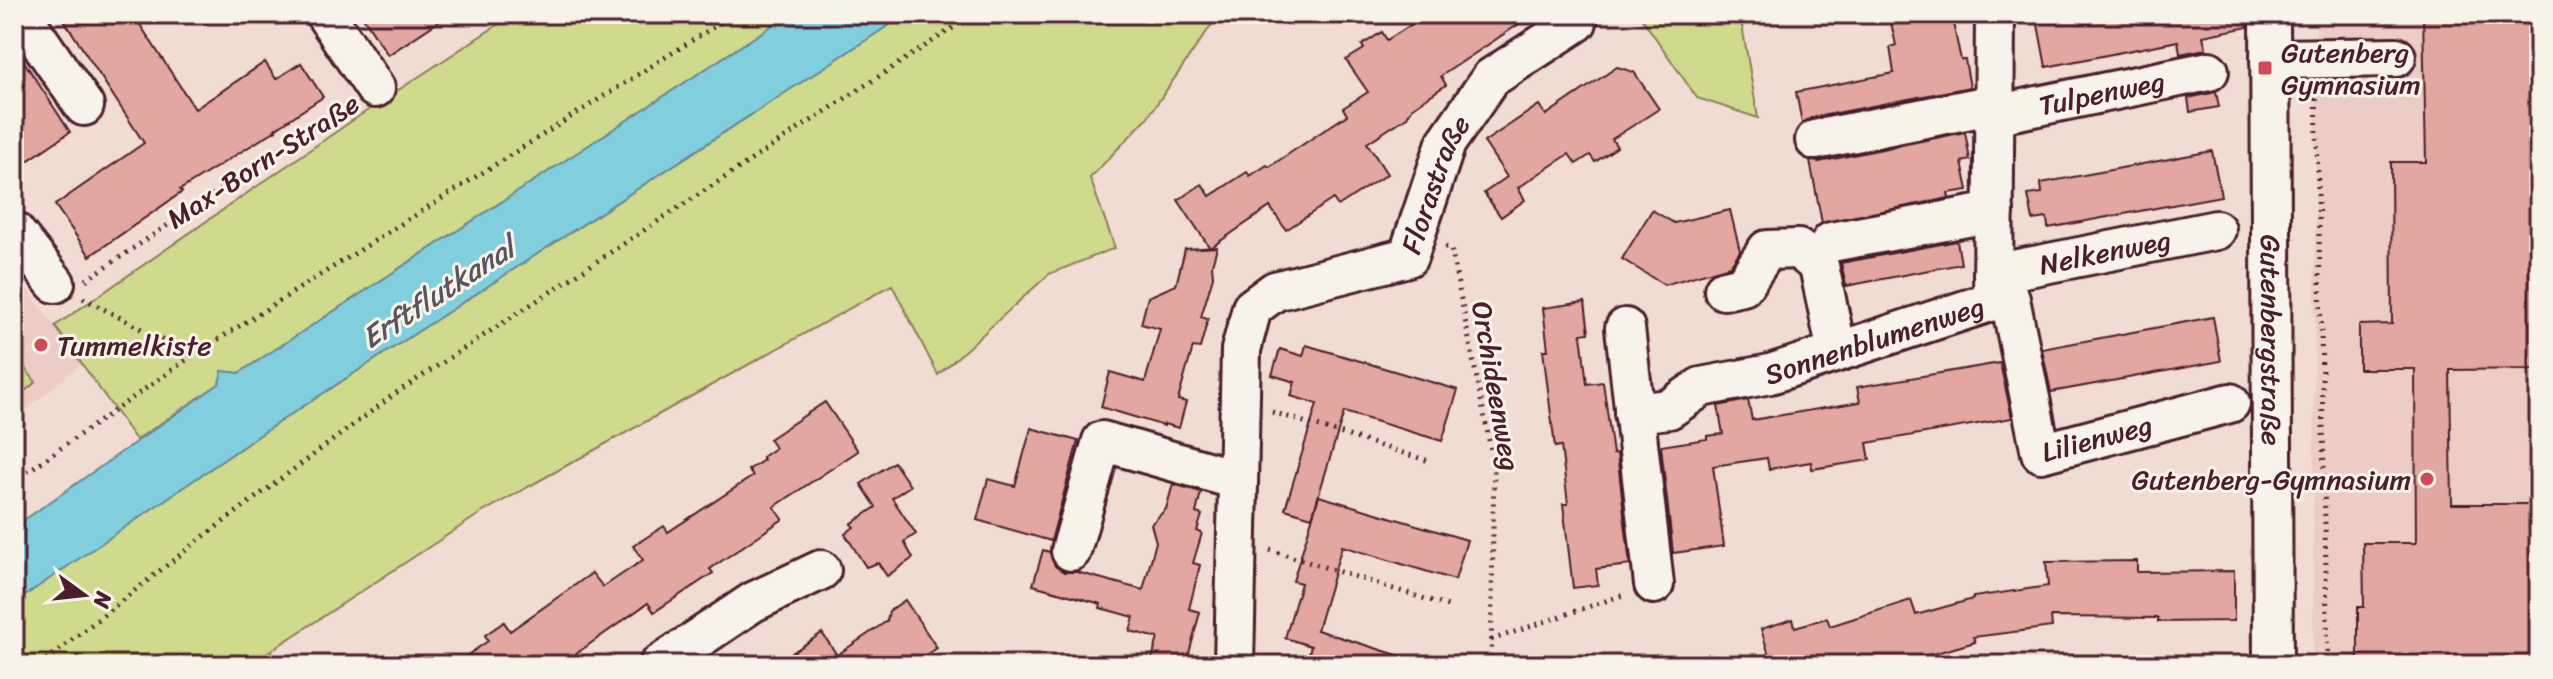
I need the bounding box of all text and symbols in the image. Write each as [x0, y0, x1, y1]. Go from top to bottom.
place label: Gutenberg Gymnasium [2281, 28, 2421, 109]
street label: Tulpenweg [2034, 56, 2169, 130]
marker: Gutenberg Gymnasium [2256, 59, 2274, 77]
street label: Max-Born-Straße [156, 80, 370, 242]
street label: Florastraße [1386, 104, 1483, 260]
street label: Nelkenweg [2035, 215, 2175, 289]
water label: Erftflutkanal [350, 219, 532, 364]
street label: Gutenbergstraße [2247, 234, 2296, 446]
street label: Sonnenblumenweg [1758, 281, 1991, 399]
street label: Orchideenweg [1457, 297, 1535, 475]
place label: Tummelkiste [57, 321, 212, 370]
marker: Tummelkiste [32, 336, 50, 354]
street label: Lilienweg [2036, 400, 2158, 476]
place label: Gutenberg-Gymnasium [2132, 455, 2411, 504]
marker: Gutenberg-Gymnasium [2418, 470, 2436, 488]
north arrow [44, 555, 124, 635]
text: N [82, 587, 124, 613]

